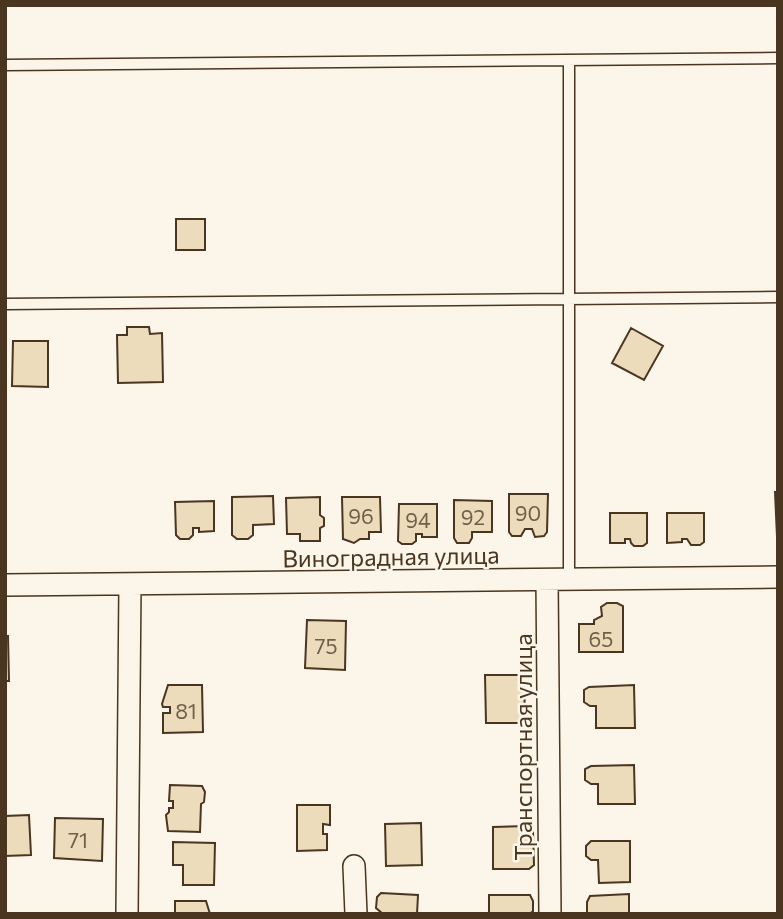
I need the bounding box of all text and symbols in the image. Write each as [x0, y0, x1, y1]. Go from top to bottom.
house number: 90 [515, 500, 541, 525]
house number: 96 [348, 503, 374, 528]
house number: 92 [461, 504, 485, 529]
house number: 94 [405, 507, 431, 532]
street label: Виноградная улица [282, 540, 500, 572]
house number: 65 [589, 626, 613, 651]
house number: 75 [314, 633, 338, 658]
street label: Транспортная улица [508, 633, 537, 861]
house number: 81 [175, 698, 197, 723]
house number: 71 [68, 827, 88, 852]

